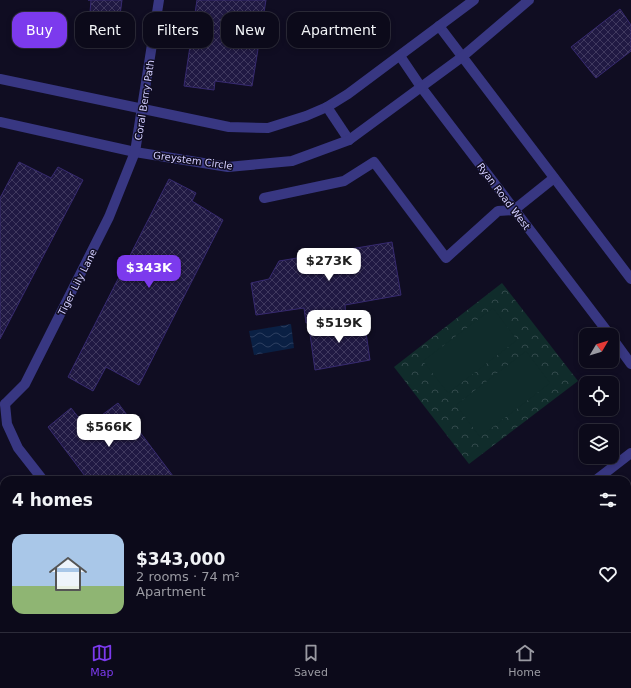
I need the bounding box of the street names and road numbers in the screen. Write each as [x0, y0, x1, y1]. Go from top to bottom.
street label: Coral Berry Path [133, 59, 156, 141]
street label: Greystem Circle [153, 149, 233, 172]
street label: Ryan Road West [475, 161, 532, 232]
street label: Tiger Lily Lane [56, 247, 99, 318]

